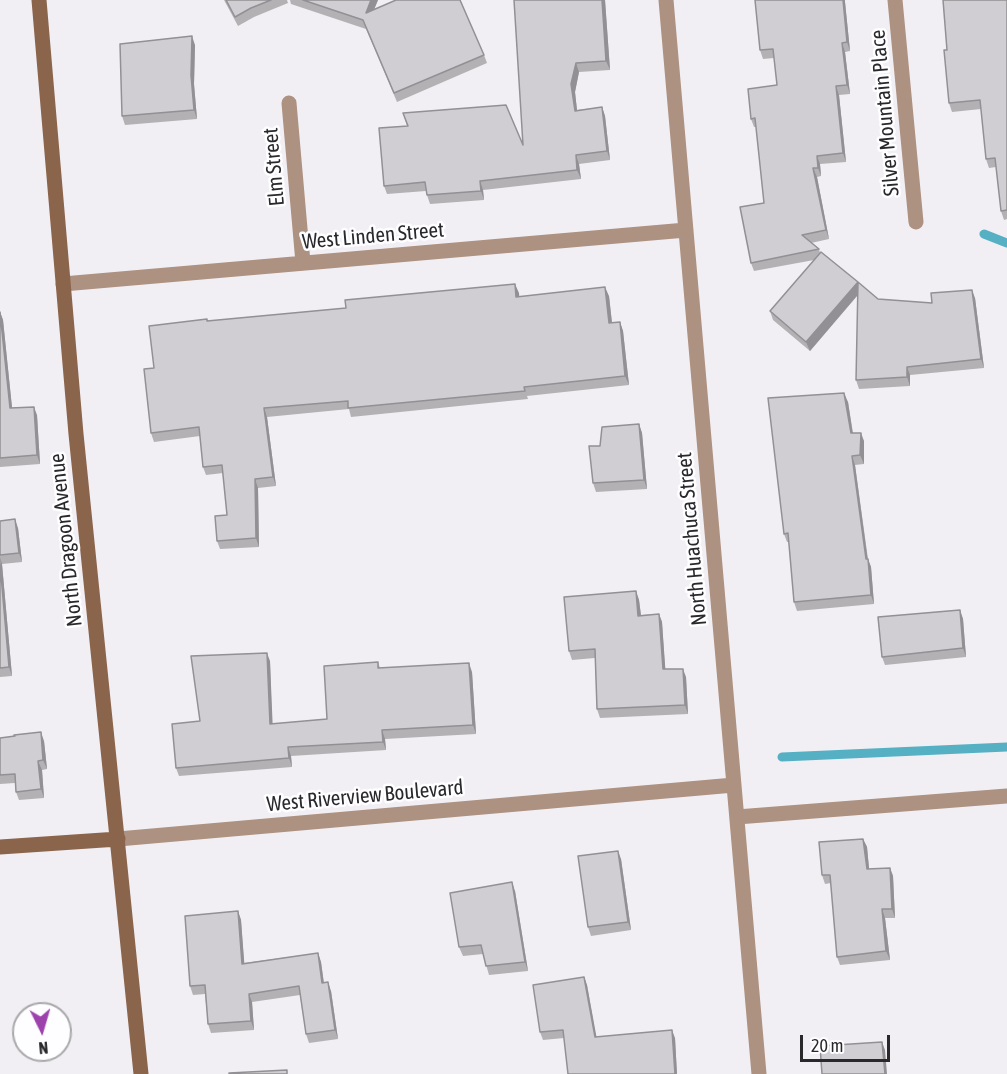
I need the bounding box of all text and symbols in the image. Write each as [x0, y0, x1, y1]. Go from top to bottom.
street label: Silver Mountain Place [865, 29, 905, 197]
street label: Elm Street [258, 127, 290, 207]
street label: West Linden Street [301, 217, 445, 255]
street label: North Huachuca Street [672, 451, 712, 627]
street label: North Dragoon Avenue [44, 452, 88, 628]
street label: West Riverview Boulevard [266, 775, 464, 817]
north arrow [12, 1002, 72, 1062]
scale bar [803, 1023, 893, 1061]
text: 20 m [811, 1035, 843, 1056]
text: N [38, 1039, 49, 1057]

